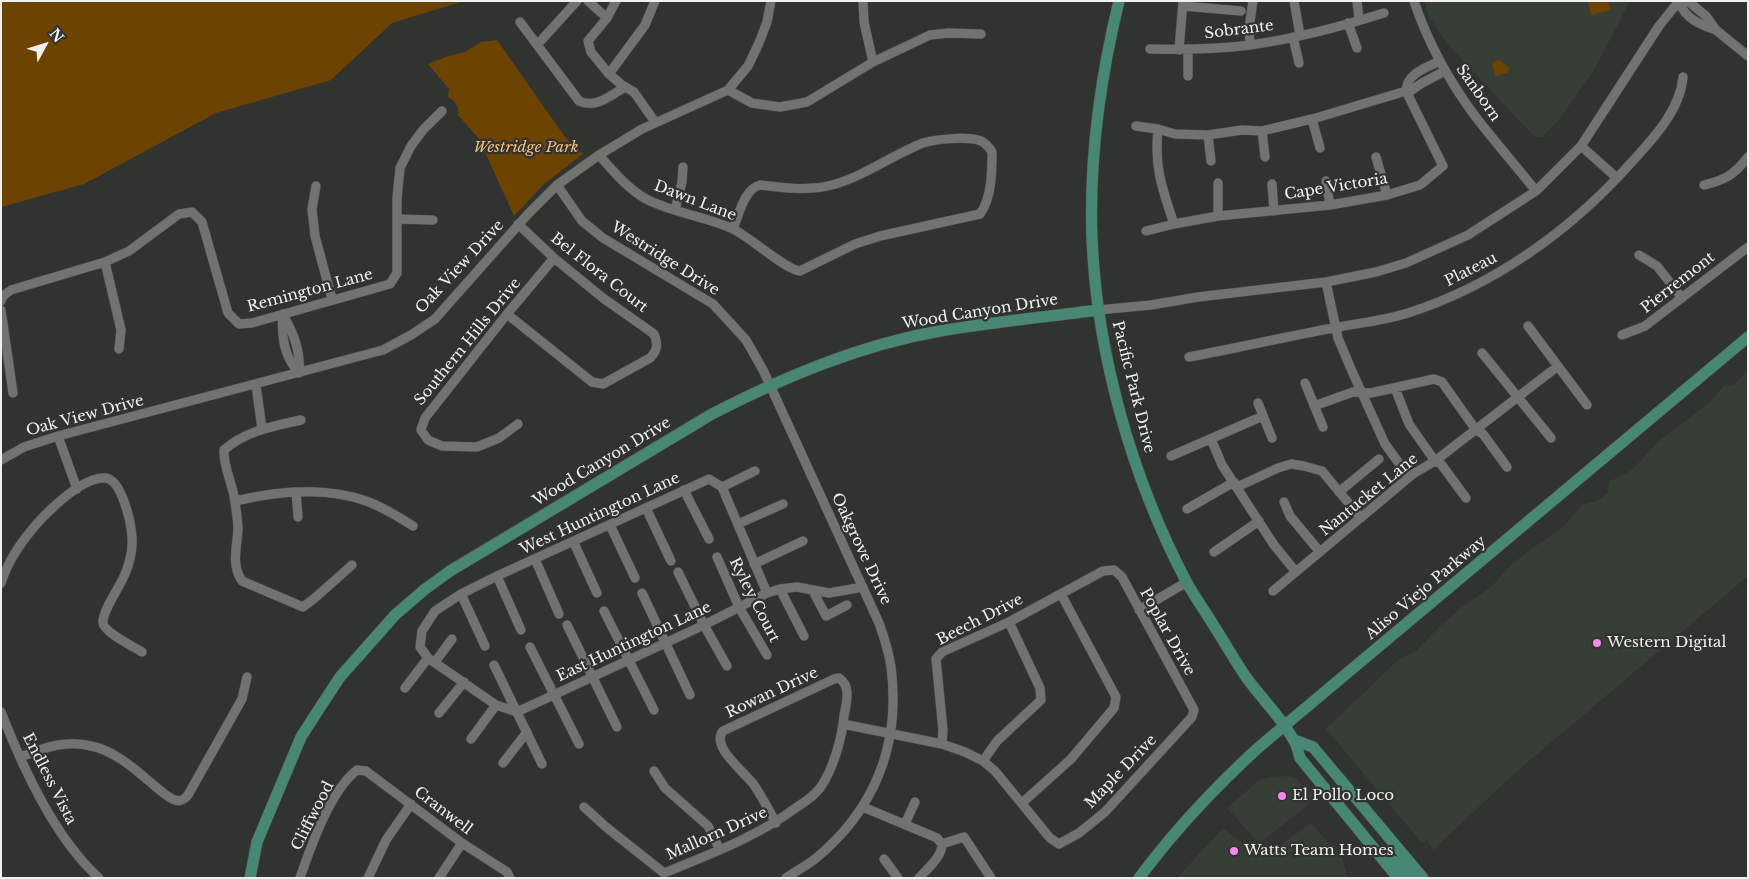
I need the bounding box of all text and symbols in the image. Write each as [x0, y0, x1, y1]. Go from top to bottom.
street label: Sobrante [1203, 17, 1275, 43]
north arrow [20, 20, 70, 70]
text: N [46, 25, 68, 46]
street label: Sanborn [1452, 61, 1504, 125]
park label: Westridge Park [474, 139, 578, 157]
street label: Cape Victoria [1283, 170, 1389, 204]
street label: Dawn Lane [651, 177, 739, 225]
street label: Oak View Drive [412, 217, 508, 317]
street label: Westridge Drive [607, 218, 723, 300]
street label: Bel Flora Court [547, 229, 651, 317]
street label: Plateau [1442, 249, 1500, 291]
street label: Pierremont [1638, 249, 1718, 317]
street label: Remington Lane [245, 266, 375, 316]
street label: Southern Hills Drive [411, 275, 525, 409]
street label: Wood Canyon Drive [901, 291, 1059, 333]
street label: Pacific Park Drive [1108, 319, 1158, 455]
street label: Oak View Drive [24, 392, 146, 440]
street label: Wood Canyon Drive [530, 414, 674, 510]
street label: Nantucket Lane [1316, 450, 1422, 540]
street label: West Huntington Lane [517, 469, 683, 559]
street label: Oakgrove Drive [827, 490, 895, 608]
street label: Aliso Viejo Parkway [1362, 532, 1490, 644]
street label: Ryley Court [725, 555, 783, 645]
street label: Poplar Drive [1136, 585, 1198, 679]
street label: Beech Drive [934, 591, 1026, 649]
street label: East Huntington Lane [554, 598, 714, 686]
place label: Western Digital [1607, 634, 1726, 652]
marker: Western Digital [1591, 637, 1603, 649]
street label: Rowan Drive [723, 664, 821, 722]
street label: Endless Vista [18, 730, 80, 828]
street label: Maple Drive [1081, 731, 1161, 813]
street label: Cliffwood [288, 778, 338, 854]
street label: Cranwell [410, 783, 476, 839]
place label: El Pollo Loco [1292, 787, 1394, 805]
marker: El Pollo Loco [1276, 790, 1288, 802]
street label: Mallorn Drive [664, 804, 770, 864]
place label: Watts Team Homes [1244, 842, 1394, 860]
marker: Watts Team Homes [1228, 845, 1240, 857]

